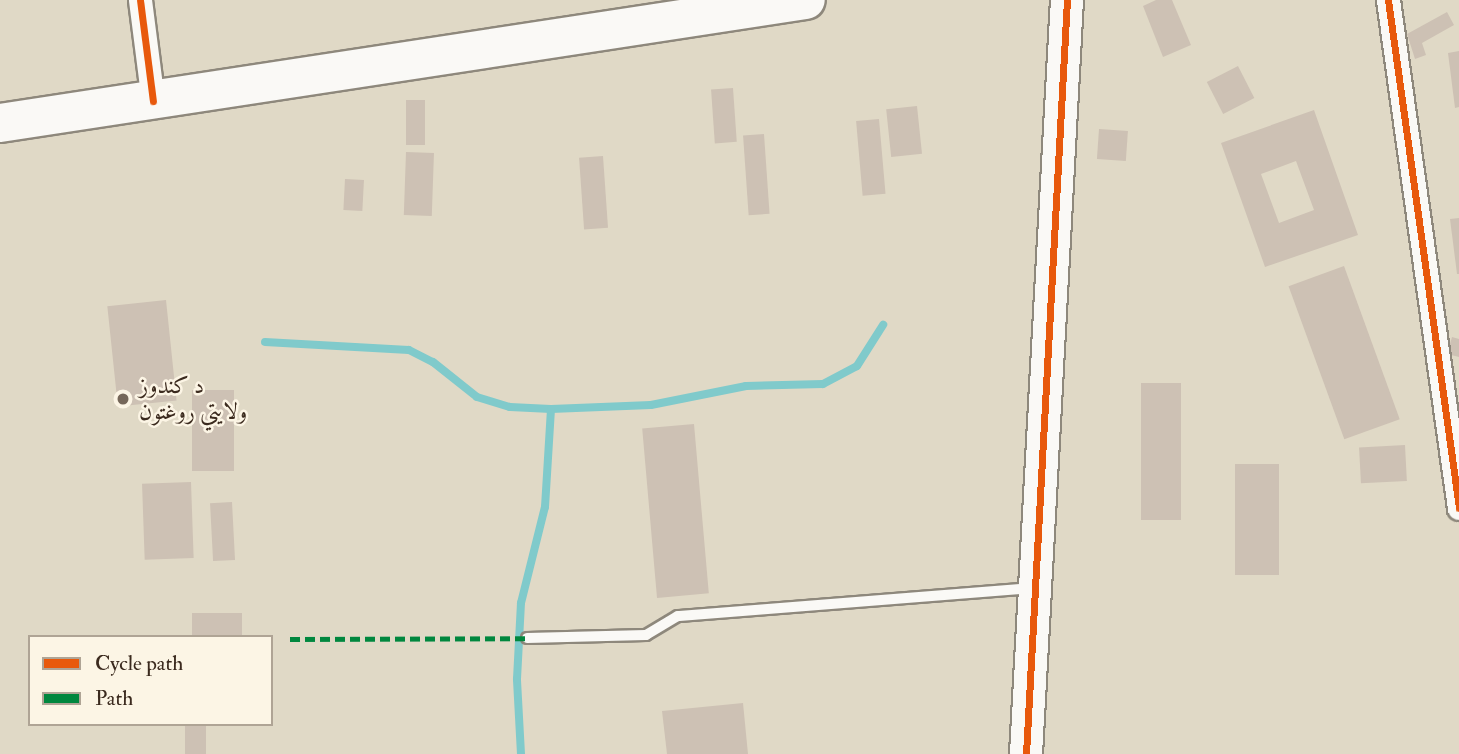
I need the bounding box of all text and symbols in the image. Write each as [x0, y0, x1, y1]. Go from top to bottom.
place label: د کندوز ولایتي روغتون [139, 372, 247, 426]
marker: د کندوز ولایتي روغتون [113, 389, 133, 409]
legend [28, 635, 273, 726]
text: Cycle path [95, 650, 183, 677]
text: Path [95, 685, 133, 712]

